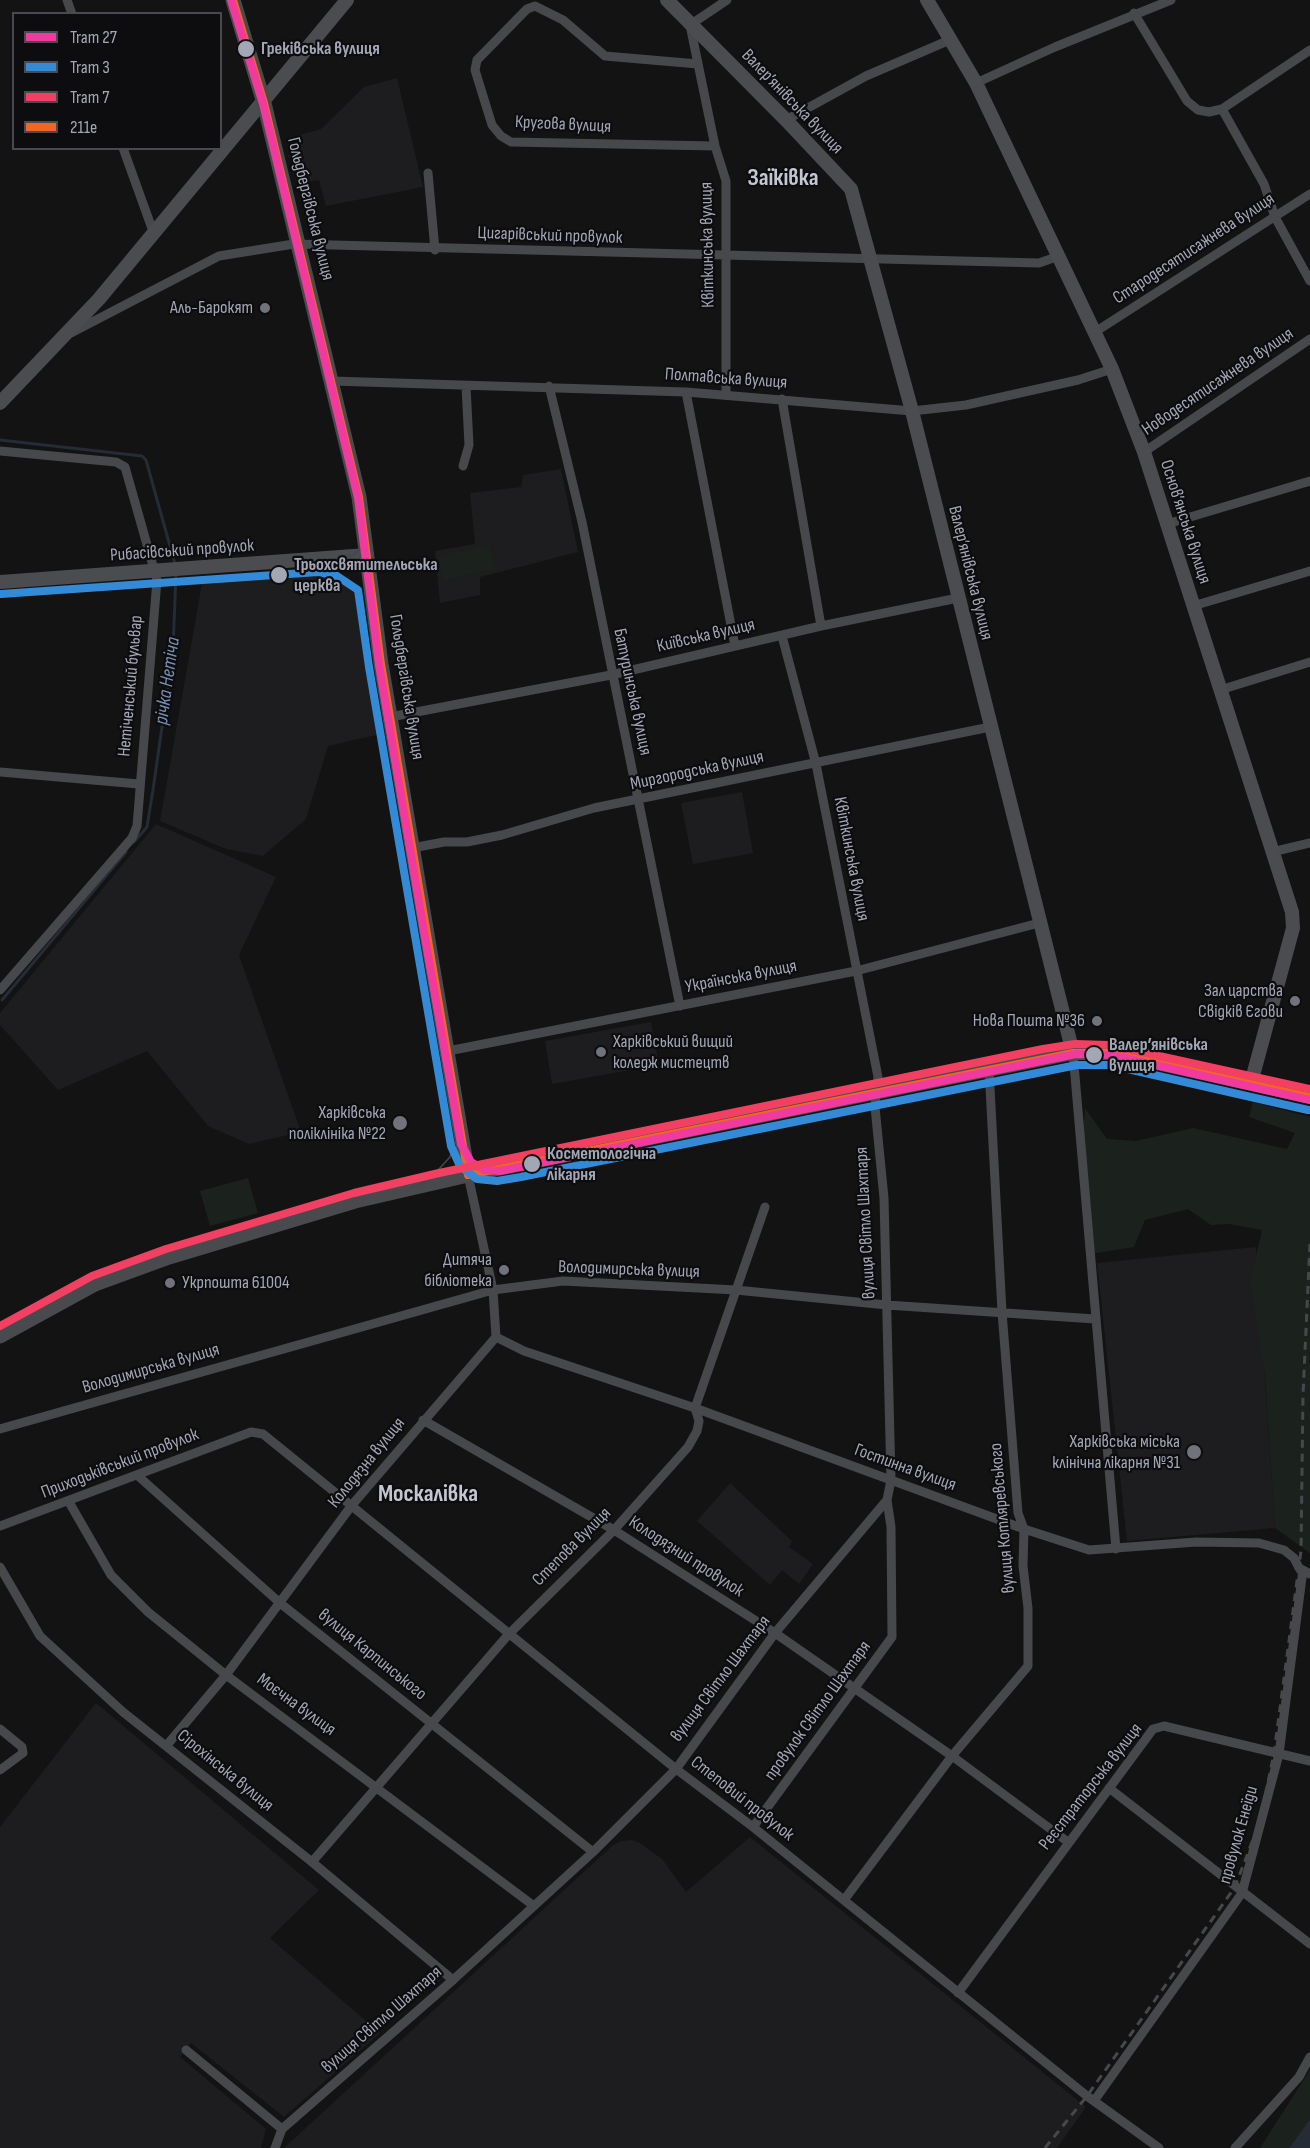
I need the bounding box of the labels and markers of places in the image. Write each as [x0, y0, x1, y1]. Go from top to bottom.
place label: Греківська вулиця [261, 38, 380, 60]
marker: Греківська вулиця [236, 39, 256, 59]
place label: Аль-Барокят [170, 297, 253, 319]
marker: Аль-Барокят [258, 301, 272, 315]
place label: Трьохсвятительська церква [294, 554, 438, 596]
marker: Трьохсвятительська церква [269, 565, 289, 585]
place label: Зал царства Свідків Єгови [1198, 980, 1283, 1022]
marker: Зал царства Свідків Єгови [1288, 994, 1302, 1008]
place label: Нова Пошта №36 [973, 1010, 1085, 1032]
marker: Нова Пошта №36 [1090, 1014, 1104, 1028]
place label: Харківський вищий коледж мистецтв [613, 1031, 733, 1074]
place label: Валер’янівська вулиця [1109, 1034, 1208, 1076]
marker: Харківський вищий коледж мистецтв [594, 1045, 608, 1059]
marker: Валер’янівська вулиця [1084, 1045, 1104, 1065]
place label: Харківська поліклініка №22 [289, 1102, 386, 1144]
marker: Харківська поліклініка №22 [391, 1114, 409, 1132]
place label: Косметологічна лікарня [547, 1143, 656, 1186]
marker: Косметологічна лікарня [522, 1154, 542, 1174]
place label: Дитяча бібліотека [424, 1249, 492, 1292]
marker: Дитяча бібліотека [497, 1263, 511, 1277]
place label: Укрпошта 61004 [182, 1272, 290, 1294]
marker: Укрпошта 61004 [163, 1276, 177, 1290]
place label: Харківська міська клінічна лікарня №31 [1052, 1431, 1180, 1474]
marker: Харківська міська клінічна лікарня №31 [1185, 1443, 1203, 1461]

